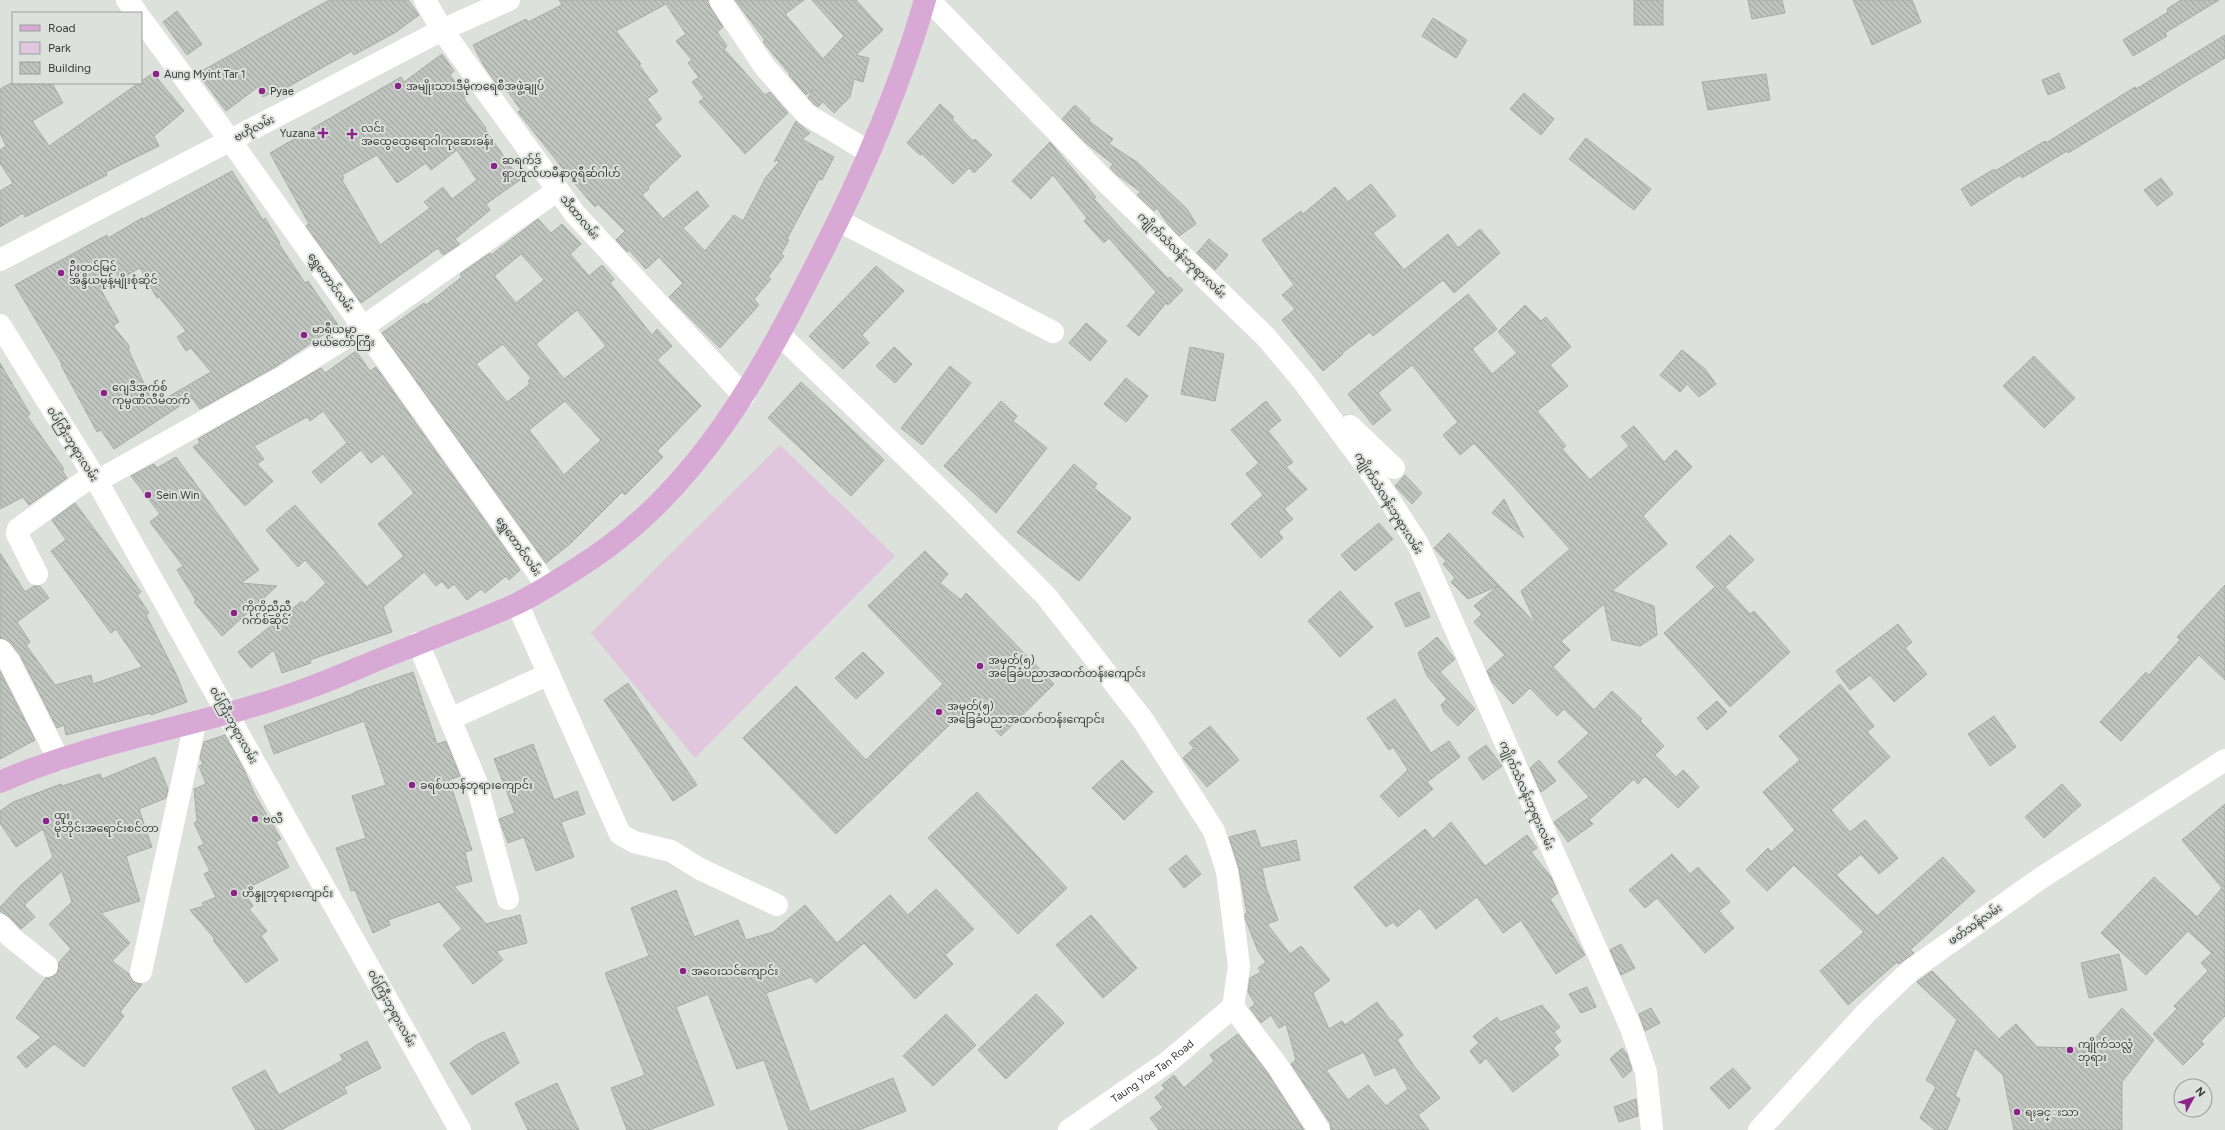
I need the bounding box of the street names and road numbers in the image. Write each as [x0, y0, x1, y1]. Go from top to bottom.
street label: ဗဟိုလမ်း [231, 112, 278, 146]
street label: သီထာလမ်း [557, 192, 603, 242]
street label: ကျိုက်သံလန်းဘုရားလမ်း [1133, 209, 1229, 302]
street label: ရွှေတောင်လမ်း [303, 250, 357, 315]
street label: ဝပ်ကြီးဘုရားလမ်း [43, 404, 102, 485]
street label: ကျိုက်သံလန်းဘုရားလမ်း [1350, 449, 1426, 558]
street label: ရွှေတောင်လမ်း [492, 514, 545, 580]
street label: ဝပ်ကြီးဘုရားလမ်း [205, 684, 261, 767]
street label: ကျိုက်သံလန်းဘုရားလမ်း [1495, 738, 1557, 853]
street label: ဖတ်သန်လမ်း [1946, 900, 2006, 949]
street label: ဝပ်ကြီးဘုရားလမ်း [363, 967, 419, 1050]
street label: Taung Yoe Tan Road [1109, 1037, 1196, 1106]

